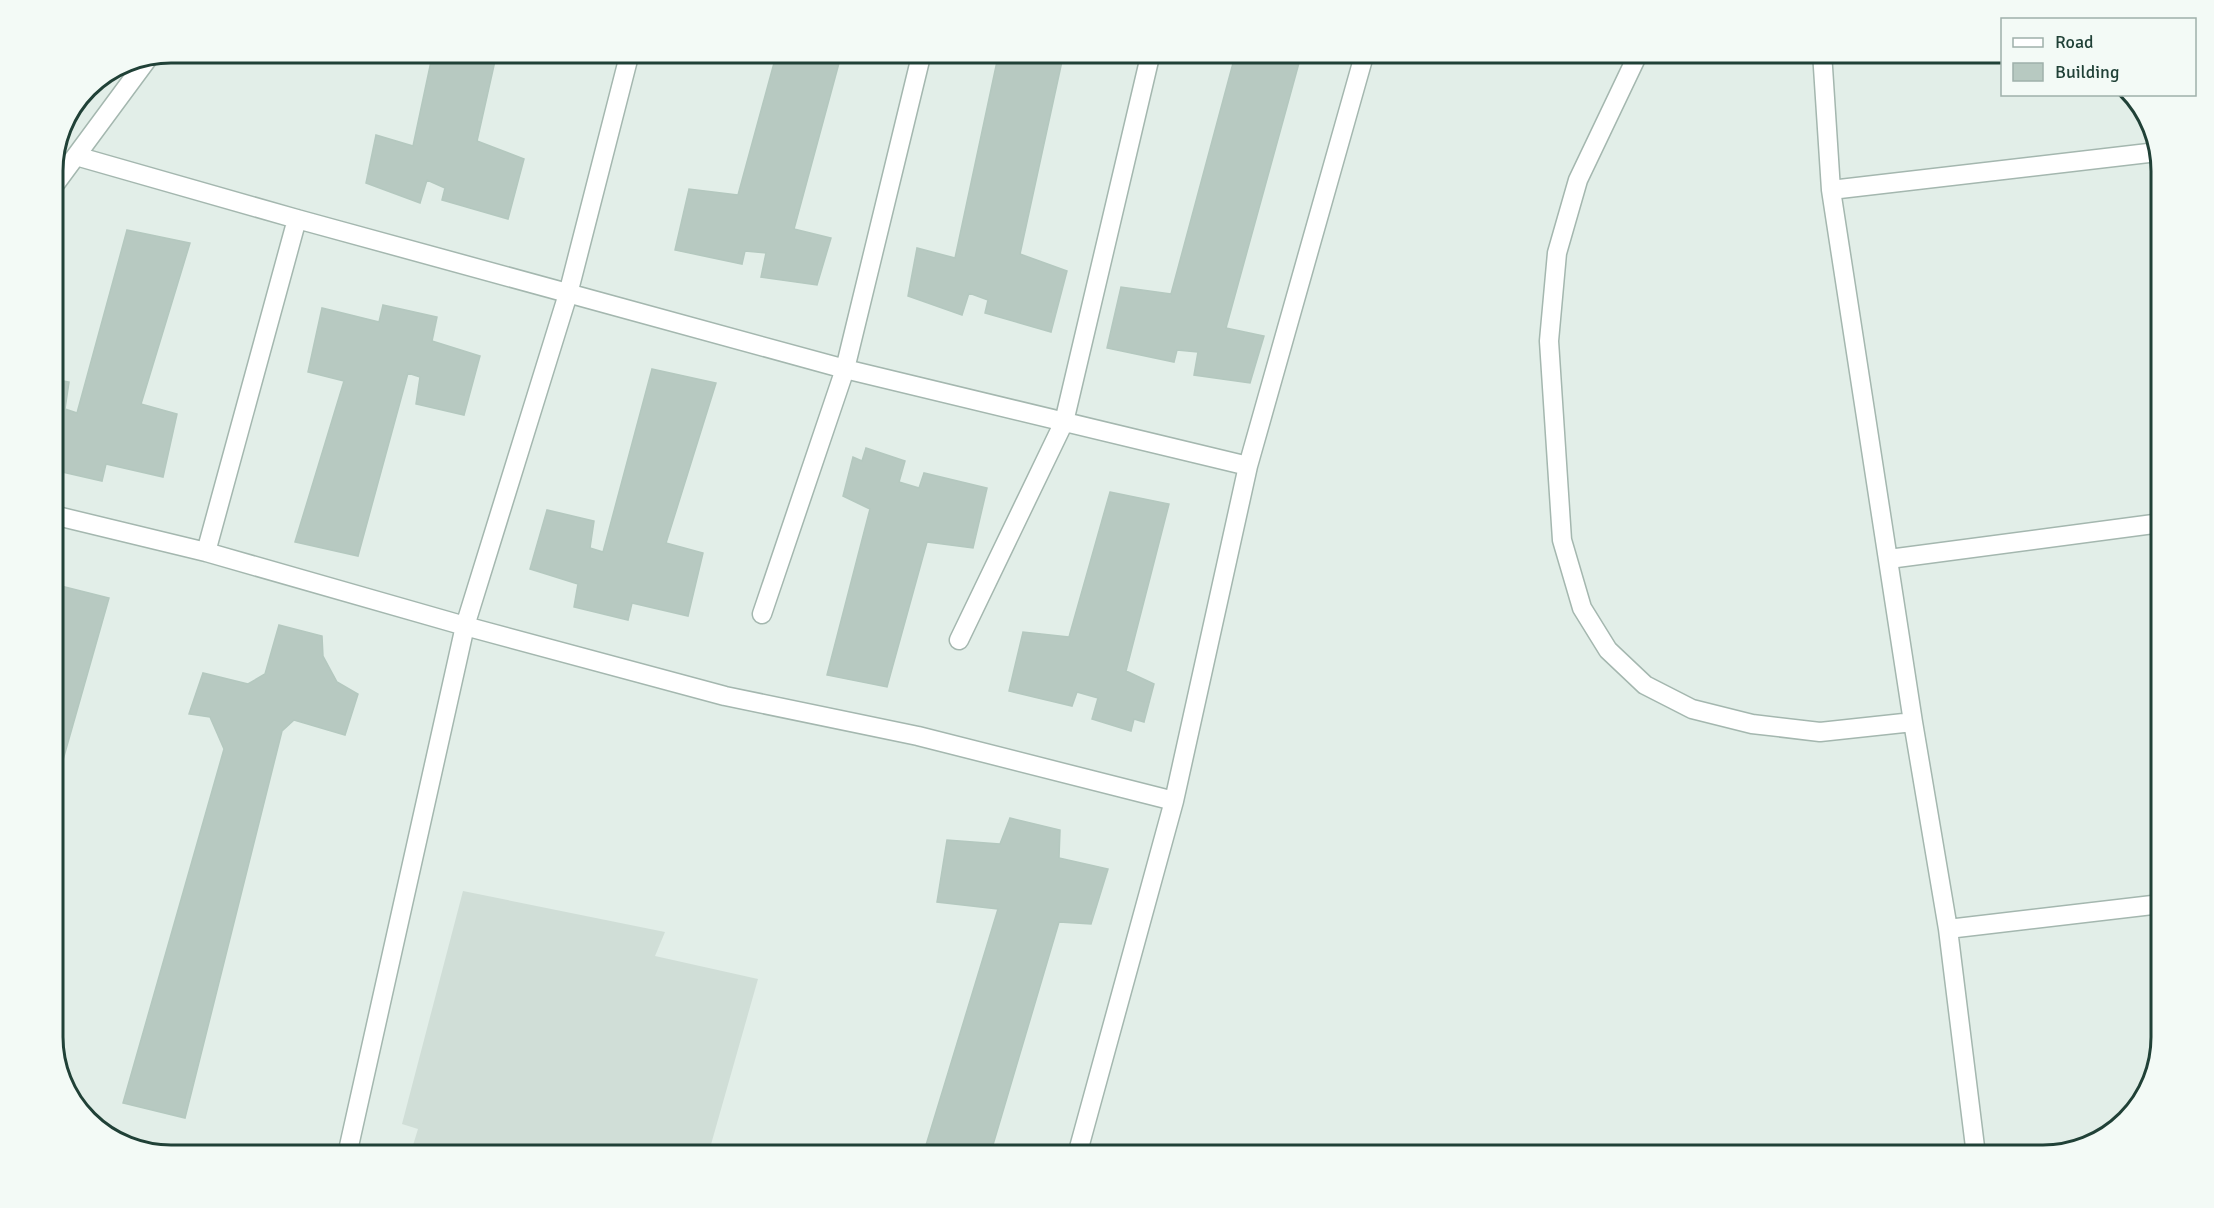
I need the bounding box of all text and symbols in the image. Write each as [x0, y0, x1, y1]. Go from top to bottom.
legend [2001, 18, 2196, 96]
text: Road [2055, 31, 2094, 53]
text: Building [2055, 61, 2119, 83]

